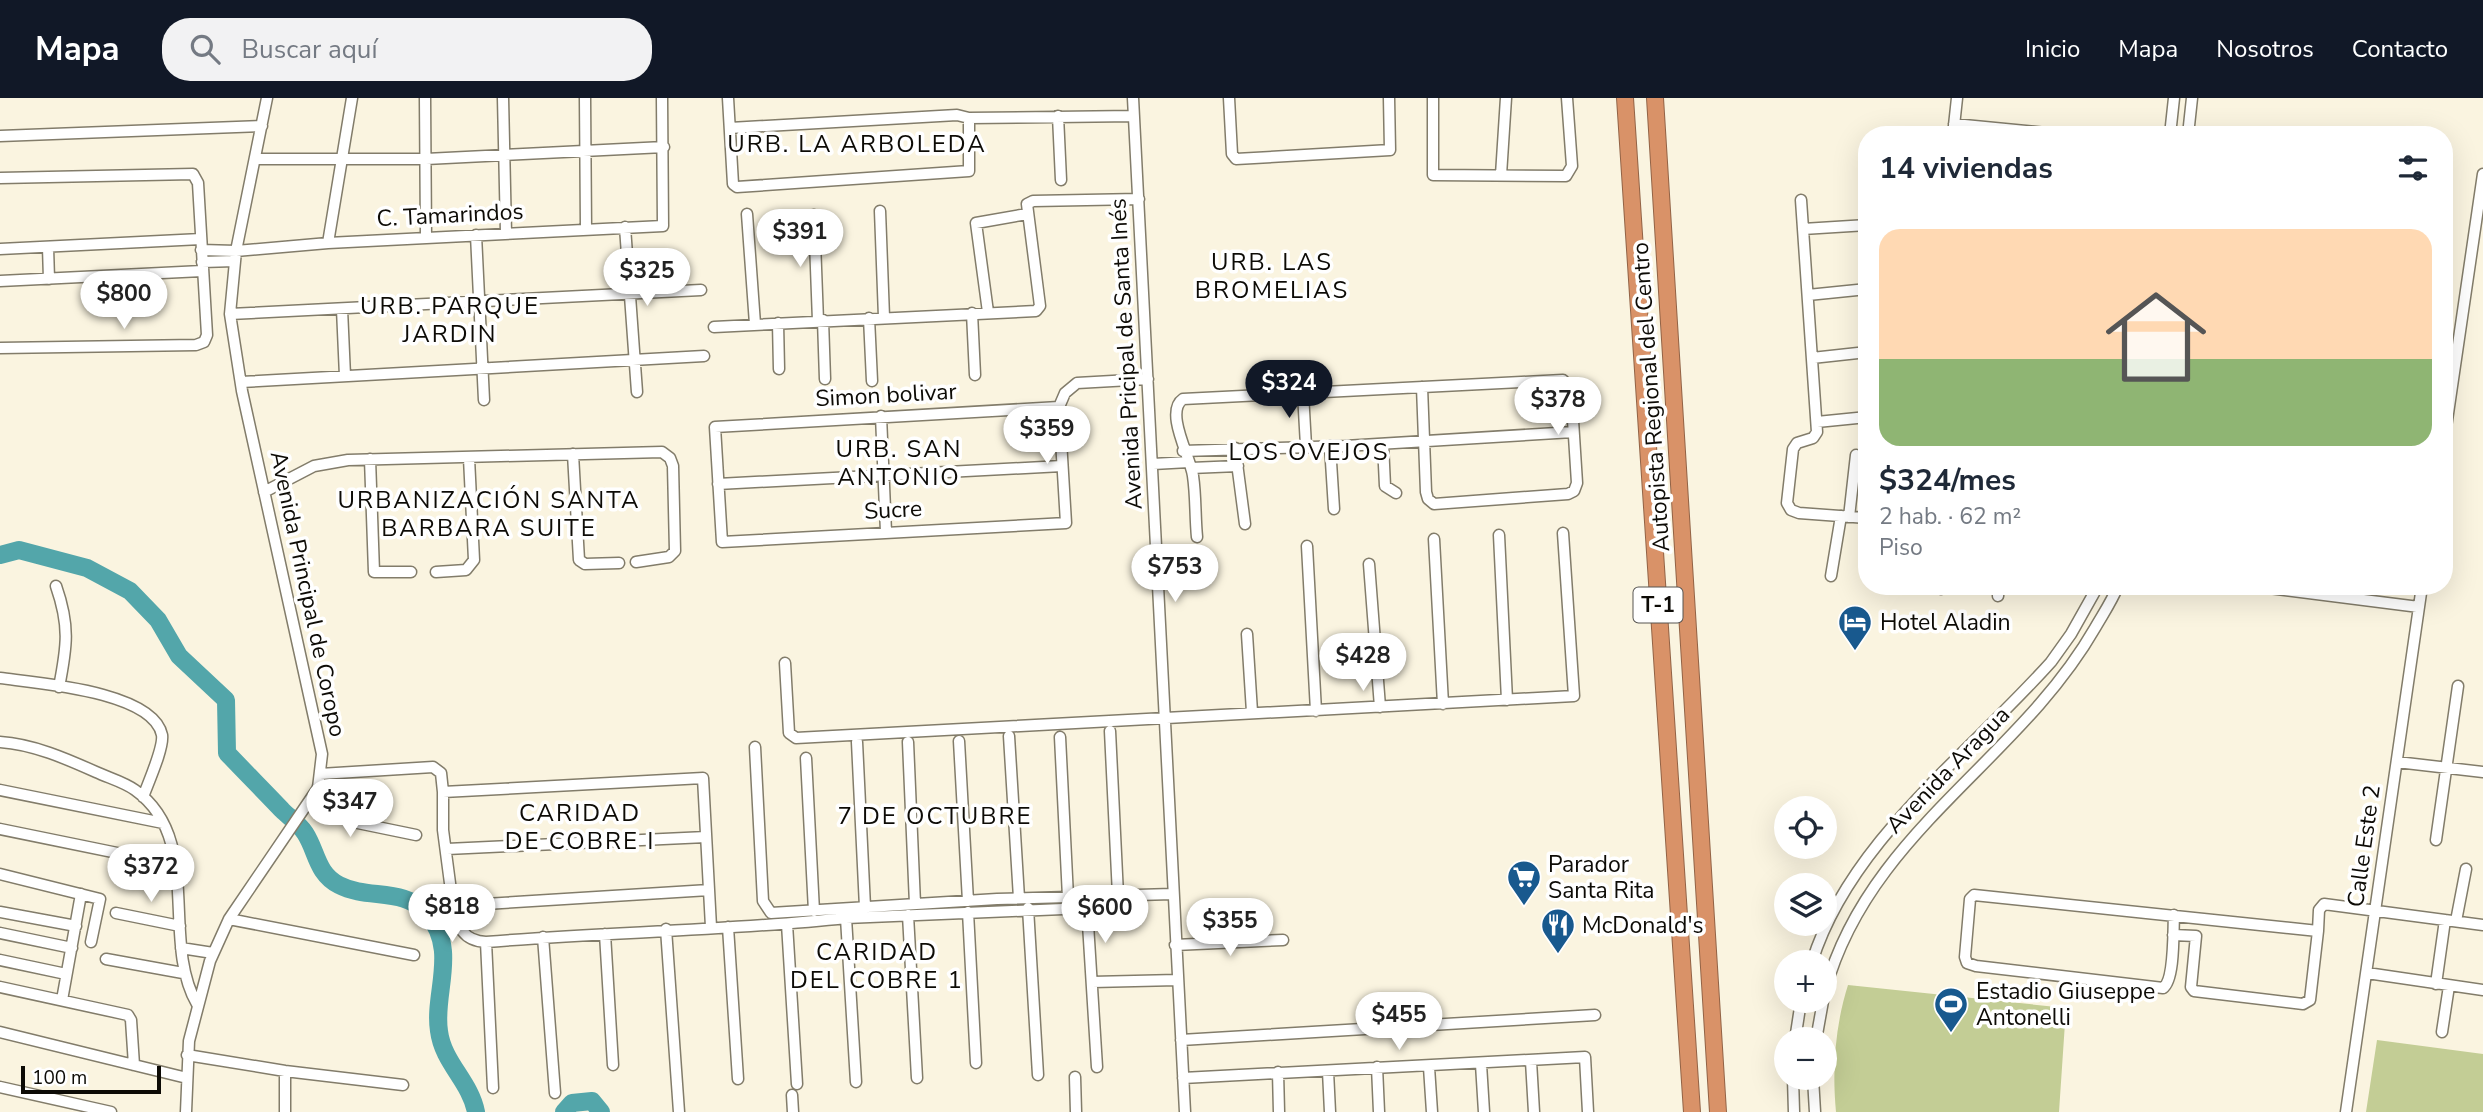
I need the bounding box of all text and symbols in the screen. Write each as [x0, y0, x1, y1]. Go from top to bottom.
search box [162, 18, 652, 81]
text: Mapa [35, 27, 120, 72]
icon: search [186, 30, 224, 68]
text: Buscar aquí [242, 32, 377, 67]
text: Inicio [2025, 33, 2080, 65]
text: Mapa [2118, 33, 2178, 65]
text: Nosotros [2216, 33, 2314, 65]
text: Contacto [2352, 33, 2448, 65]
district label: URB. LA ARBOLEDA [727, 128, 987, 160]
text: 14 viviendas [1879, 148, 2053, 189]
icon: filters [2394, 149, 2432, 187]
street label: C. Tamarindos [376, 196, 524, 234]
street label: Avenida Pricipal de Santa Inés [1102, 198, 1150, 510]
pin: $391 [759, 209, 841, 269]
text: $391 [772, 216, 828, 247]
street label: Autopista Regional del Centro [1625, 241, 1677, 553]
district label: URB. LAS BROMELIAS [1195, 246, 1349, 306]
pin: $325 [606, 248, 688, 308]
text: $325 [619, 255, 675, 286]
pin: $800 [83, 272, 165, 331]
icon: home [2093, 274, 2219, 400]
text: $800 [96, 278, 152, 309]
district label: URB. PARQUE JARDIN [360, 290, 540, 350]
pin: $324 [1248, 360, 1330, 420]
text: $324 [1261, 367, 1317, 398]
street label: Simon bolivar [815, 376, 958, 414]
pin: $378 [1517, 378, 1599, 437]
text: $378 [1530, 384, 1586, 415]
pin: $359 [1006, 406, 1088, 466]
text: $359 [1019, 413, 1075, 444]
district label: URB. SAN ANTONIO [835, 433, 963, 493]
district label: LOS OVEJOS [1228, 436, 1390, 468]
street label: Avenida Principal de Coropo [263, 448, 353, 740]
text: $324/mes [1879, 460, 2016, 501]
district label: URBANIZACIÓN SANTA BARBARA SUITE [338, 484, 640, 544]
street label: Sucre [863, 493, 923, 527]
text: 2 hab. · 62 m² [1879, 501, 2021, 532]
text: Piso [1879, 532, 1923, 563]
pin: $753 [1134, 545, 1216, 604]
text: $753 [1147, 551, 1203, 582]
road number: T-1 [1634, 588, 1682, 622]
hotel icon: Hotel Aladin [1836, 603, 1874, 652]
place label: Hotel Aladin [1880, 607, 2011, 638]
pin: $428 [1322, 634, 1404, 693]
text: $428 [1335, 640, 1391, 671]
street label: Avenida Aragua [1879, 700, 2017, 840]
pin: $347 [309, 780, 391, 839]
street label: Calle Este 2 [2340, 783, 2388, 909]
text: $347 [322, 786, 378, 817]
map controls [1774, 796, 1837, 1090]
button: locate [1774, 796, 1837, 859]
district label: CARIDAD DE COBRE I [505, 797, 655, 857]
district label: 7 DE OCTUBRE [837, 800, 1033, 832]
pin: $372 [110, 844, 192, 904]
place label: Parador Santa Rita [1548, 849, 1655, 906]
text: $372 [123, 851, 179, 882]
supermarket icon: Parador Santa Rita [1505, 858, 1543, 907]
button: layers [1774, 873, 1837, 936]
pin: $818 [411, 884, 493, 944]
pin: $600 [1064, 886, 1146, 945]
text: $818 [424, 891, 480, 922]
text: $600 [1077, 892, 1133, 923]
pin: $355 [1189, 898, 1271, 958]
text: $355 [1202, 905, 1258, 936]
restaurant icon: McDonald's [1539, 906, 1577, 955]
place label: McDonald's [1582, 910, 1704, 941]
district label: CARIDAD DEL COBRE 1 [790, 936, 964, 996]
button: + [1774, 950, 1837, 1013]
place label: Estadio Giuseppe Antonelli [1976, 976, 2155, 1033]
sports icon: Estadio Giuseppe Antonelli [1932, 985, 1970, 1034]
pin: $455 [1358, 992, 1440, 1052]
text: $455 [1371, 999, 1427, 1030]
button: − [1774, 1027, 1837, 1090]
scale bar [21, 1063, 161, 1095]
text: 100 m [32, 1065, 87, 1091]

